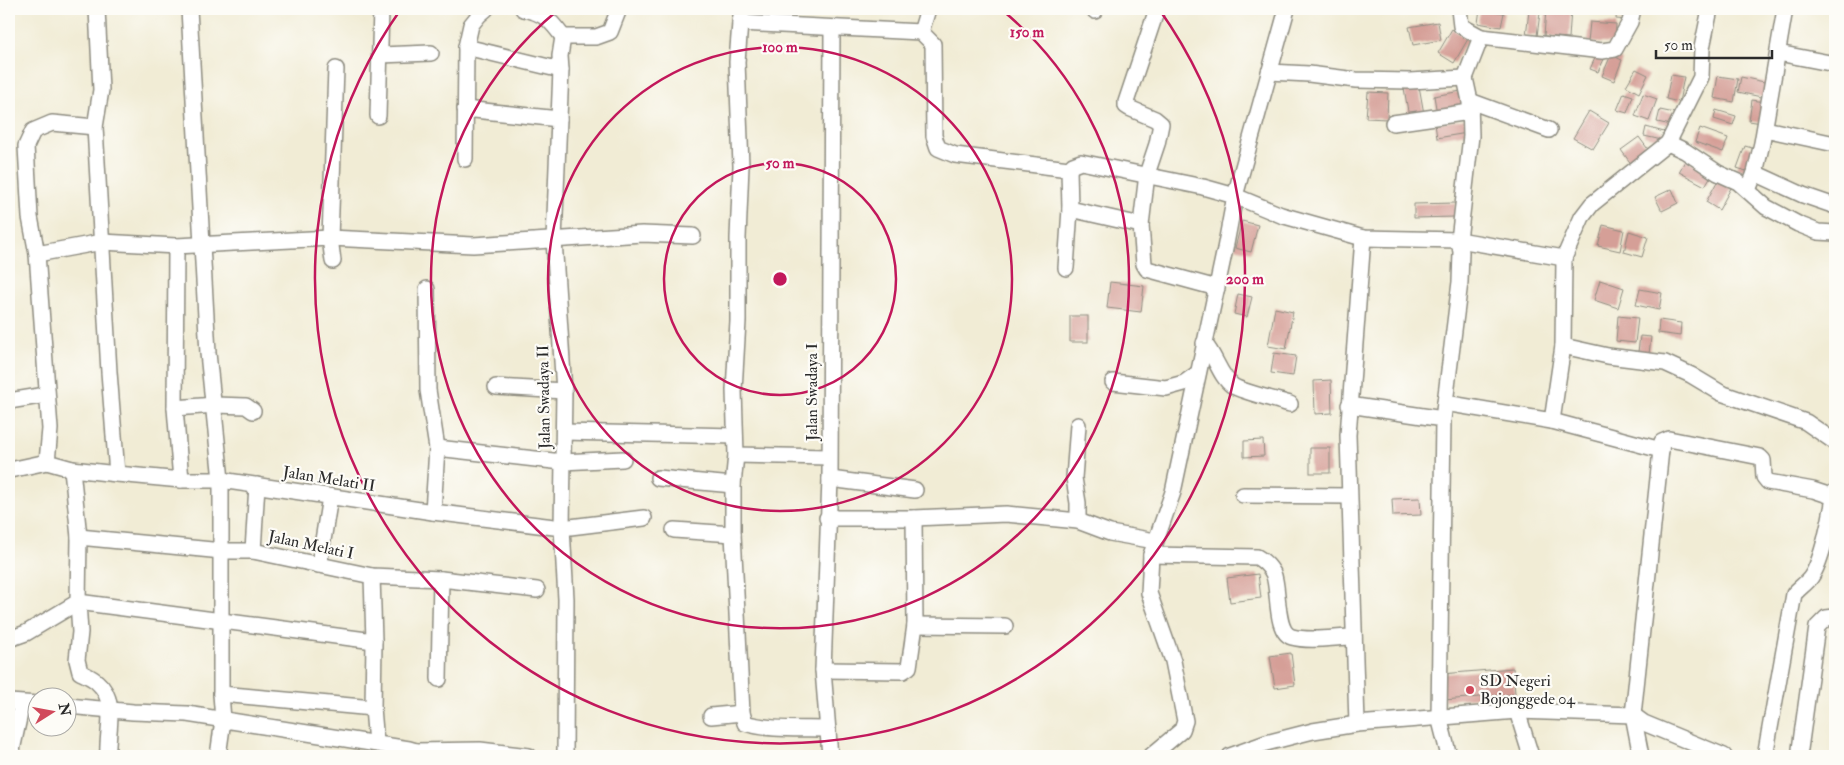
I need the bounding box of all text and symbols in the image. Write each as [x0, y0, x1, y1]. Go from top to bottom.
text: 150 m [1010, 23, 1044, 42]
scale bar [1656, 28, 1773, 60]
text: 50 m [1664, 36, 1693, 55]
text: 100 m [762, 38, 798, 57]
text: 50 m [766, 154, 795, 173]
centre of rings [771, 270, 789, 288]
text: 200 m [1226, 270, 1264, 289]
street label: Jalan Swadaya I [802, 343, 823, 442]
street label: Jalan Swadaya II [533, 345, 556, 450]
street label: Jalan Melati II [280, 462, 377, 497]
street label: Jalan Melati I [265, 526, 356, 565]
place label: SD Negeri Bojonggede 04 [1480, 671, 1576, 709]
marker: SD Negeri Bojonggede 04 [1464, 684, 1476, 696]
north arrow [28, 688, 78, 738]
text: N [55, 701, 74, 718]

